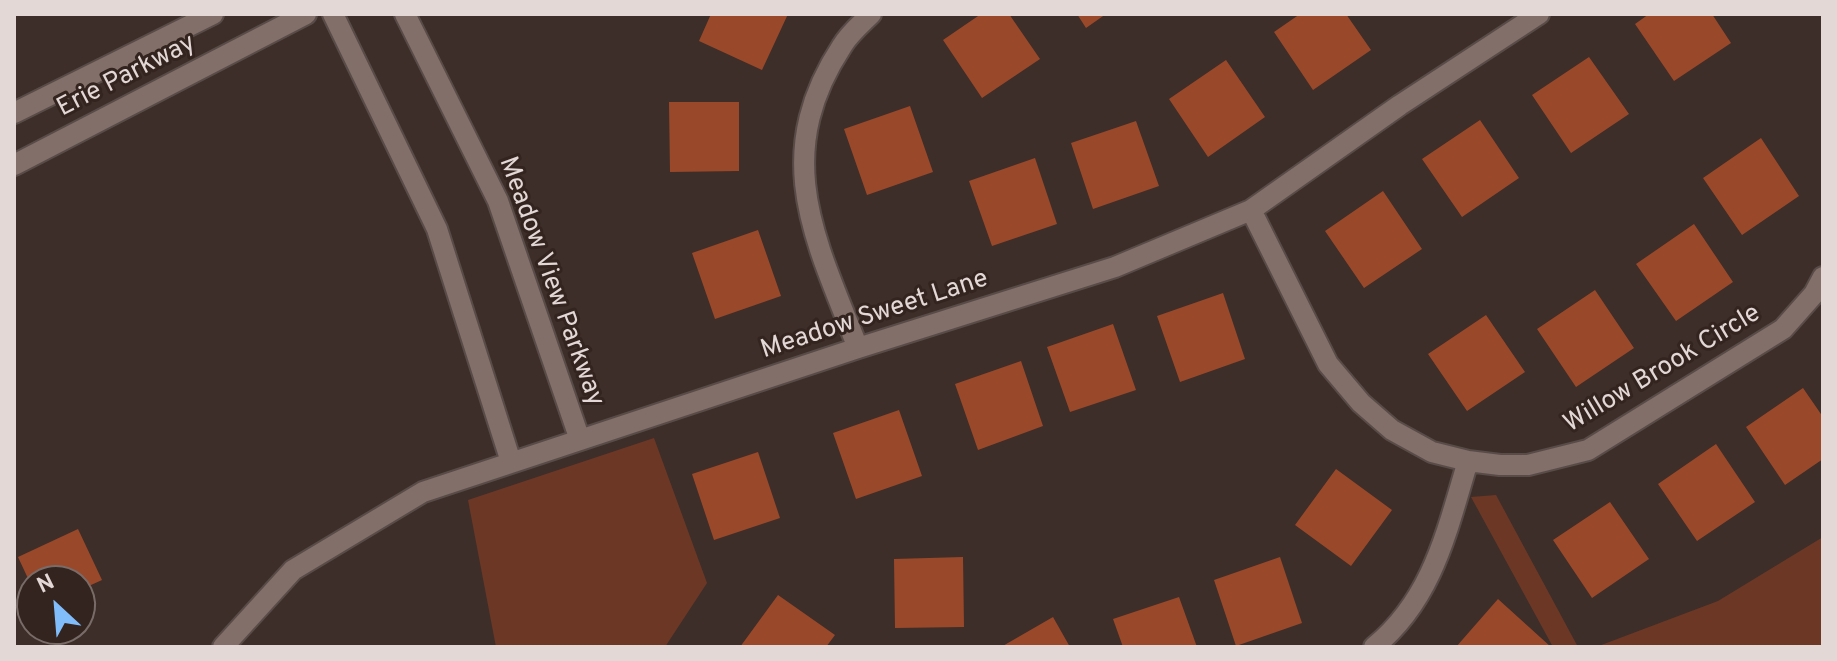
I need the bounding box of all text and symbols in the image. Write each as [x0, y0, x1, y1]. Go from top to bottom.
street label: Erie Parkway [53, 29, 201, 125]
street label: Meadow View Parkway [490, 153, 610, 411]
street label: Meadow Sweet Lane [757, 265, 993, 367]
street label: Willow Brook Circle [1559, 299, 1767, 441]
north arrow [16, 565, 96, 645]
text: N [33, 569, 59, 600]

